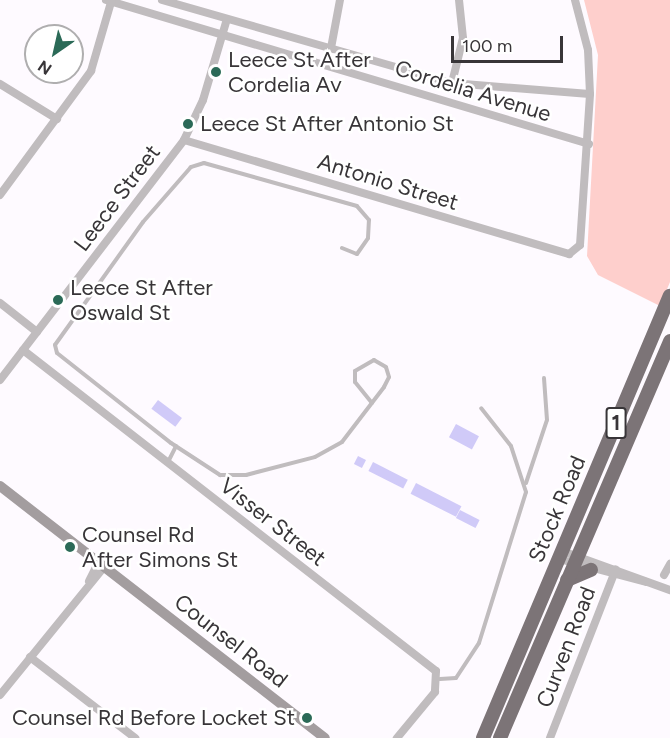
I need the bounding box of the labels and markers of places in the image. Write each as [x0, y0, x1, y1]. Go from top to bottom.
place label: Leece St After Cordelia Av [228, 46, 371, 98]
marker: Leece St After Cordelia Av [209, 65, 223, 79]
place label: Leece St After Antonio St [200, 111, 454, 137]
marker: Leece St After Antonio St [181, 117, 195, 131]
place label: Leece St After Oswald St [70, 274, 213, 326]
marker: Leece St After Oswald St [51, 293, 65, 307]
place label: Counsel Rd After Simons St [82, 521, 238, 572]
marker: Counsel Rd After Simons St [63, 540, 77, 554]
place label: Counsel Rd Before Locket St [12, 705, 295, 731]
marker: Counsel Rd Before Locket St [300, 711, 314, 725]

